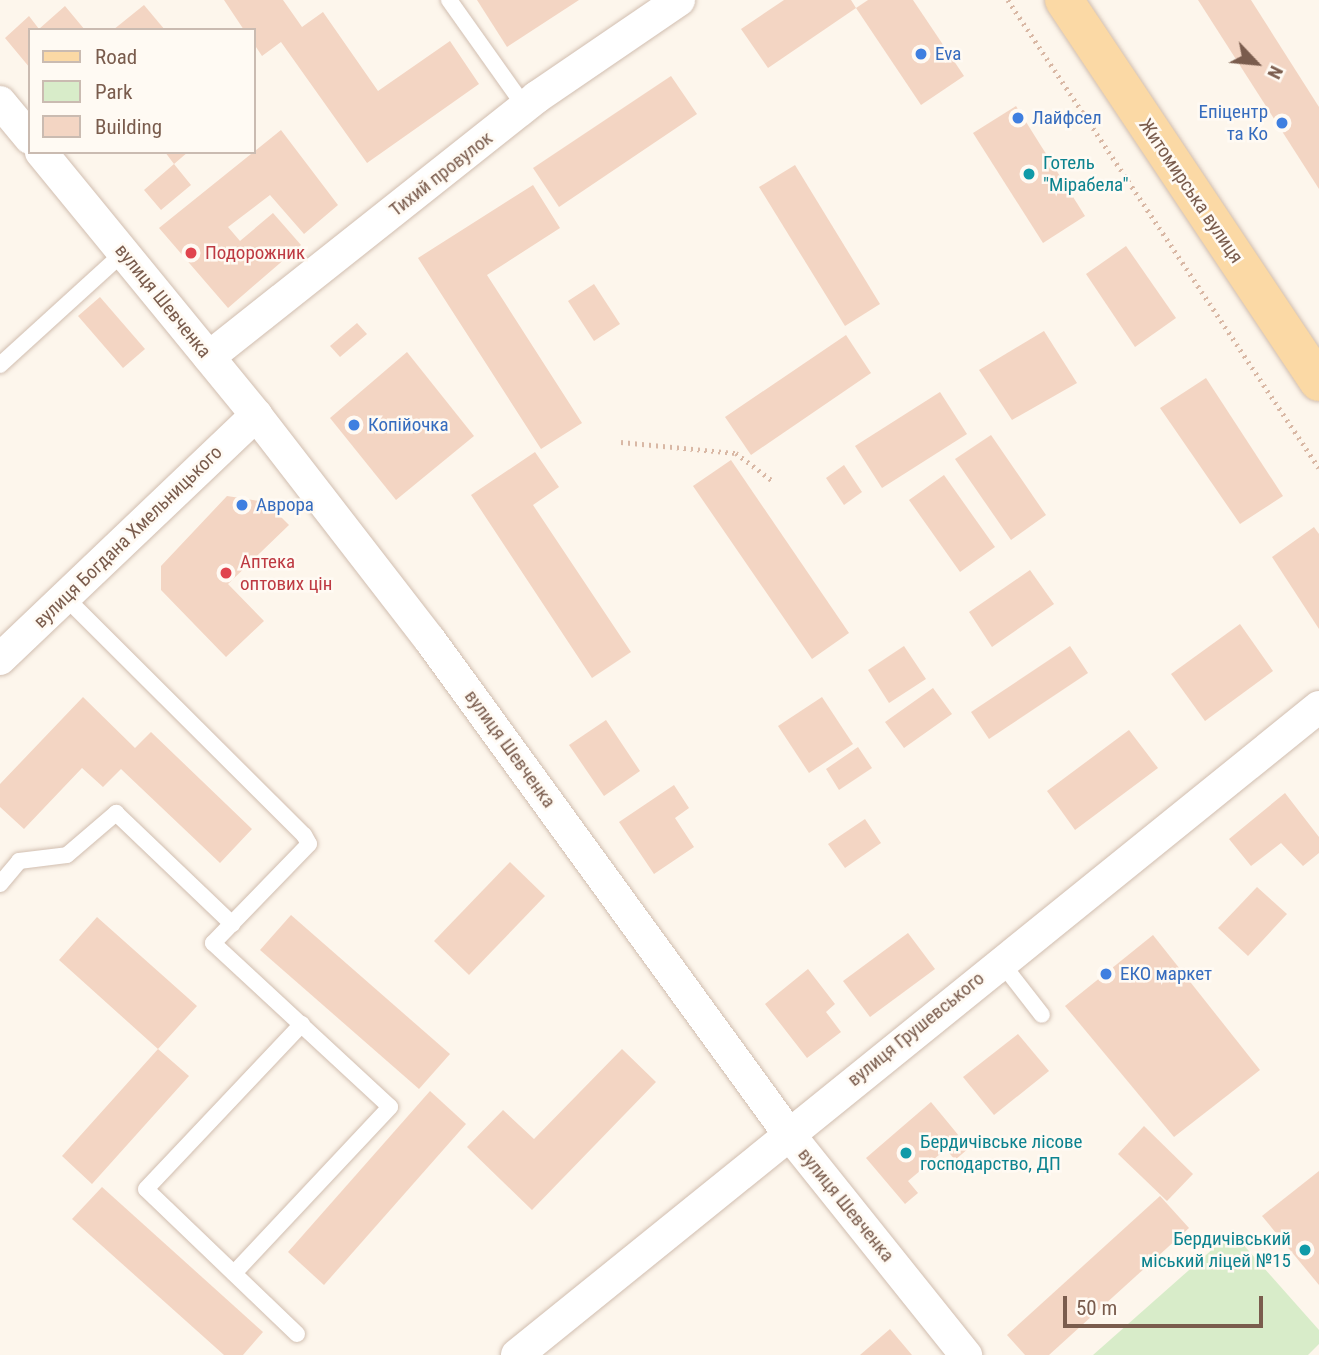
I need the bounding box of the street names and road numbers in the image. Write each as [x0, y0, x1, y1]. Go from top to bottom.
street label: Житомирська вулиця [1134, 114, 1248, 268]
street label: Тихий провулок [385, 127, 497, 221]
street label: вулиця Шевченка [110, 239, 216, 363]
street label: вулиця Богдана Хмельницького [29, 441, 227, 633]
street label: вулиця Шевченка [460, 686, 560, 812]
street label: вулиця Грушевського [843, 967, 989, 1091]
street label: вулиця Шевченка [793, 1143, 899, 1267]

